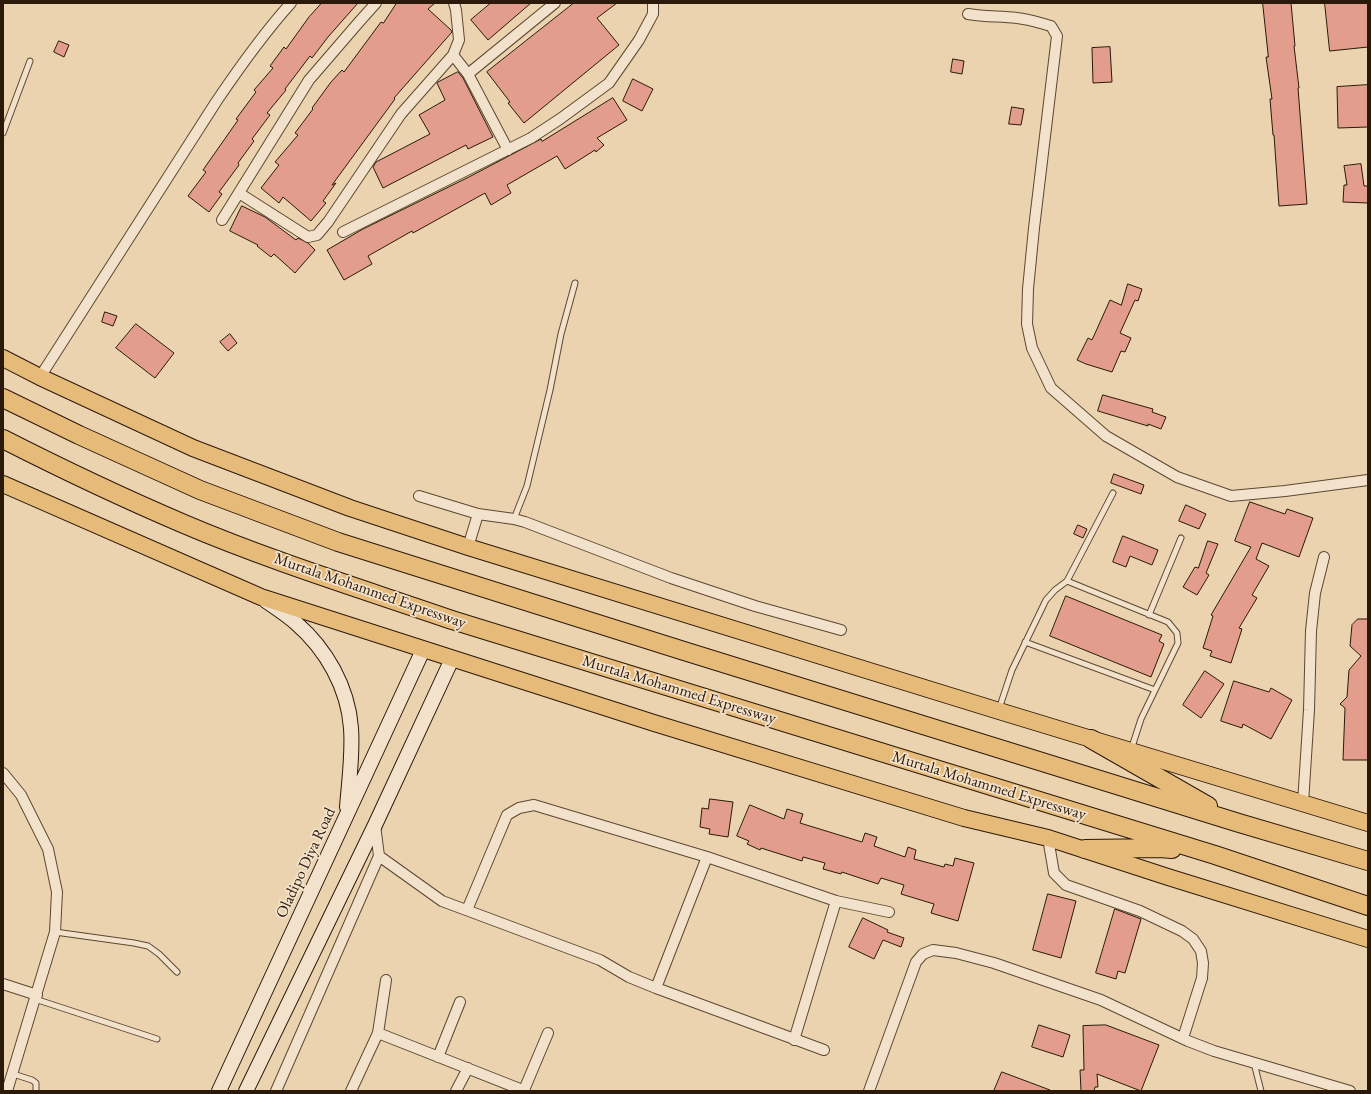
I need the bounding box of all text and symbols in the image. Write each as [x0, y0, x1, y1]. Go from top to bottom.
street label: Murtala Mohammed Expressway [271, 549, 469, 633]
street label: Murtala Mohammed Expressway [580, 651, 778, 729]
street label: Murtala Mohammed Expressway [890, 747, 1088, 825]
street label: Oladipo Diya Road [272, 805, 340, 921]

